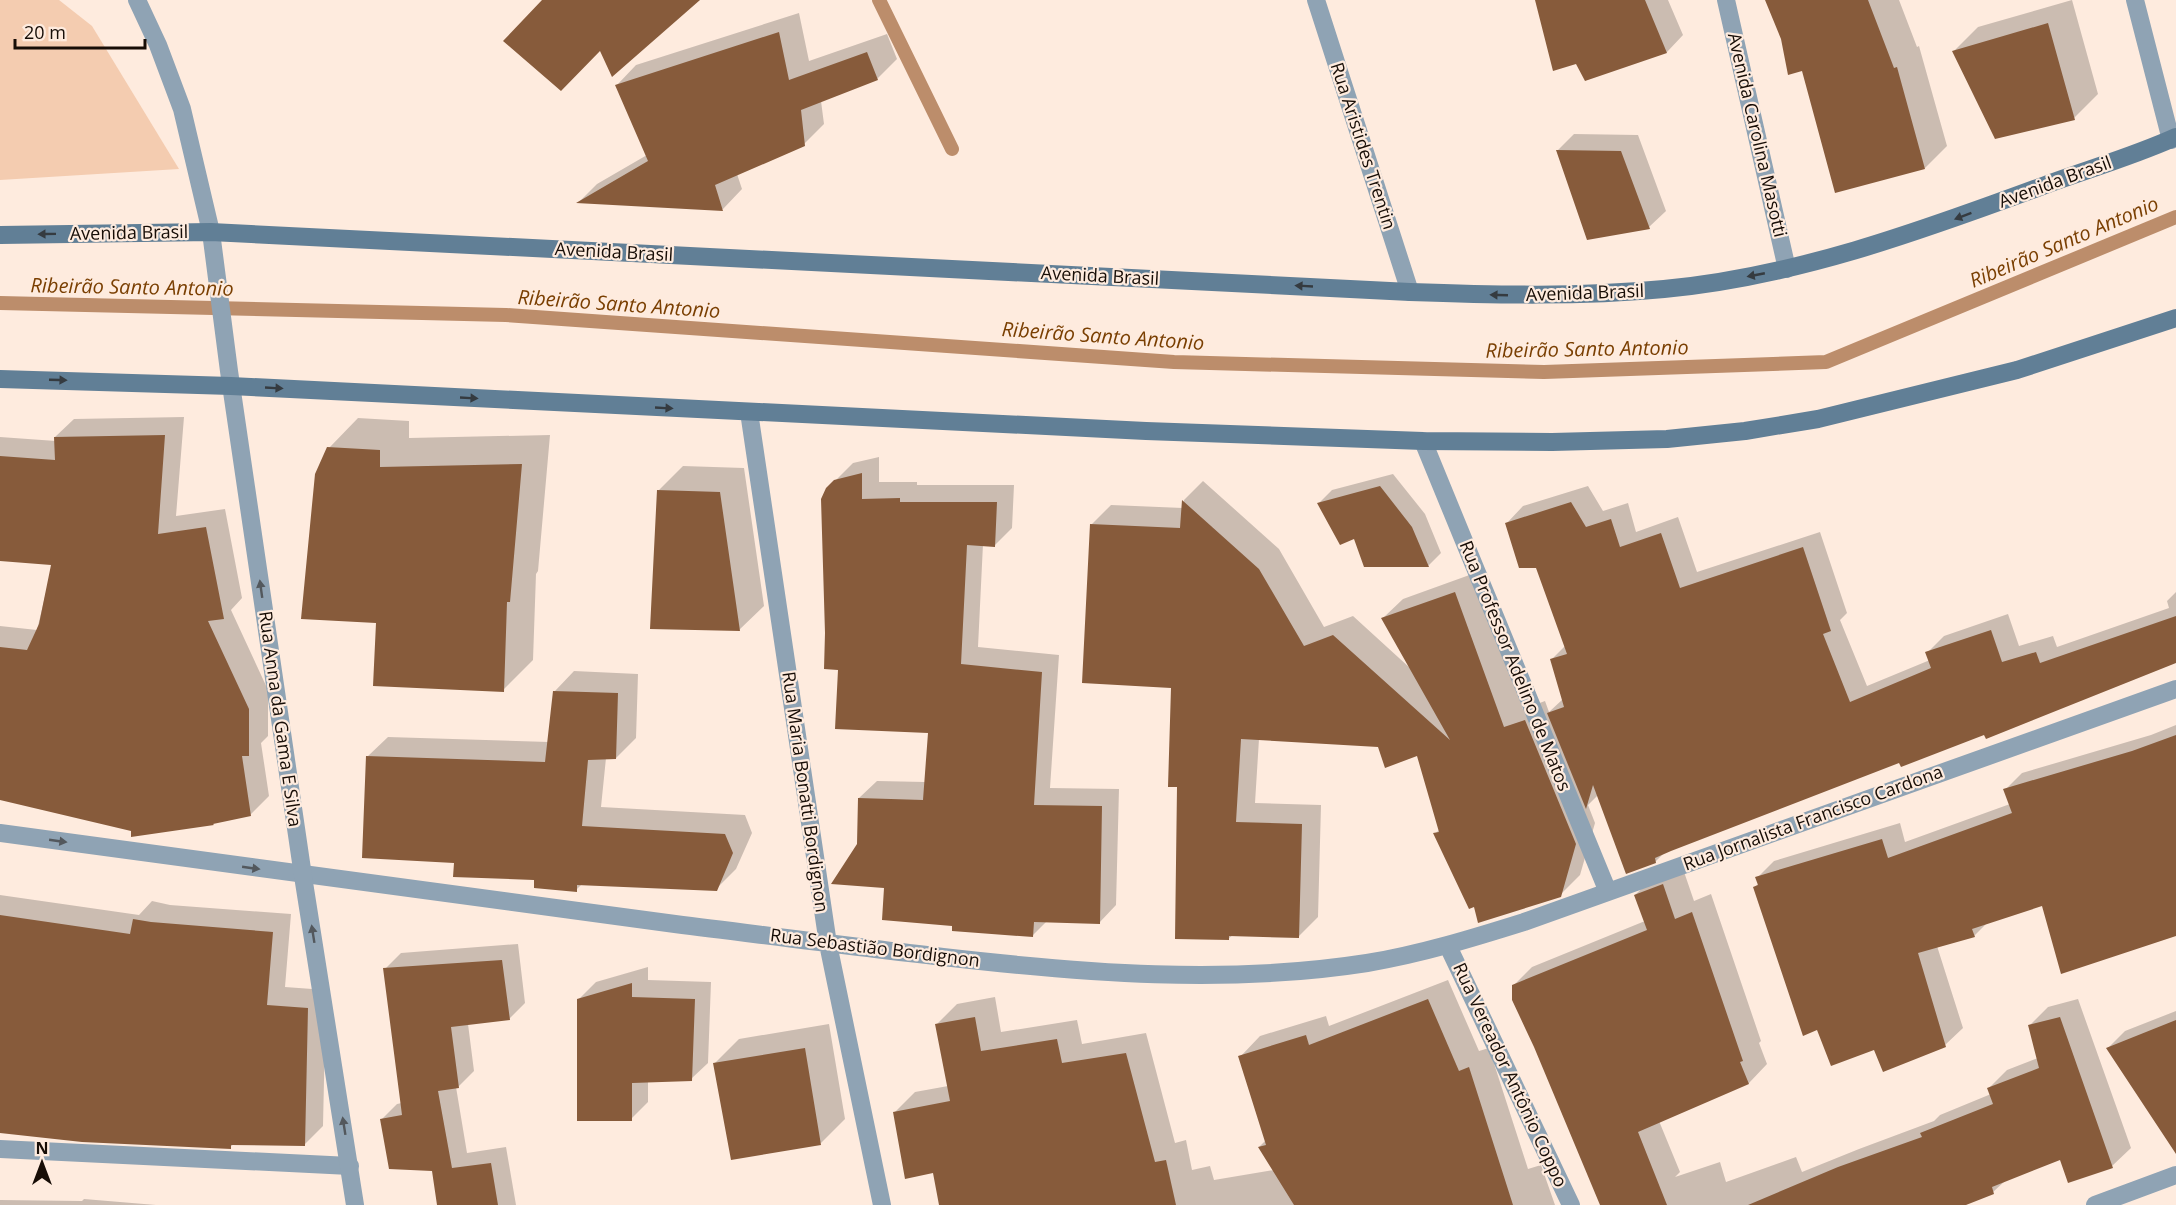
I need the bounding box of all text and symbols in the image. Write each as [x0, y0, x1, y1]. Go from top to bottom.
scale bar [15, 12, 146, 50]
text: 20 m [24, 20, 66, 44]
street label: Avenida Carolina Masotti [1723, 30, 1793, 239]
street label: Rua Aristides Trentin [1326, 59, 1402, 232]
street label: Avenida Brasil [1995, 150, 2114, 213]
water label: Ribeirão Santo Antonio [1965, 189, 2163, 294]
one-way arrow [1954, 211, 1972, 221]
street label: Avenida Brasil [70, 219, 188, 245]
one-way arrow [38, 229, 57, 239]
street label: Avenida Brasil [554, 236, 674, 266]
street label: Avenida Brasil [1040, 260, 1160, 290]
water label: Ribeirão Santo Antonio [30, 271, 234, 302]
one-way arrow [1746, 271, 1765, 280]
street label: Avenida Brasil [1525, 278, 1645, 306]
one-way arrow [1295, 282, 1314, 291]
water label: Ribeirão Santo Antonio [517, 283, 721, 324]
one-way arrow [1490, 290, 1509, 299]
water label: Ribeirão Santo Antonio [1001, 315, 1205, 356]
water label: Ribeirão Santo Antonio [1485, 333, 1689, 364]
one-way arrow [49, 375, 68, 384]
one-way arrow [265, 384, 284, 393]
one-way arrow [460, 394, 479, 403]
one-way arrow [654, 403, 673, 413]
street label: Rua Professor Adelino de Matos [1455, 537, 1577, 794]
one-way arrow [257, 580, 266, 599]
street label: Rua Anna da Gama E Silva [254, 609, 308, 828]
street label: Rua Maria Bonatti Bordignon [777, 670, 835, 914]
street label: Rua Jornalista Francisco Cardona [1679, 759, 1946, 875]
one-way arrow [49, 837, 68, 846]
one-way arrow [242, 864, 261, 873]
street label: Rua Sebastião Bordignon [769, 922, 981, 972]
one-way arrow [308, 924, 317, 943]
street label: Rua Vereador Antônio Coppo [1448, 959, 1574, 1191]
one-way arrow [339, 1117, 348, 1136]
north arrow [12, 1133, 72, 1193]
text: N [35, 1137, 49, 1159]

